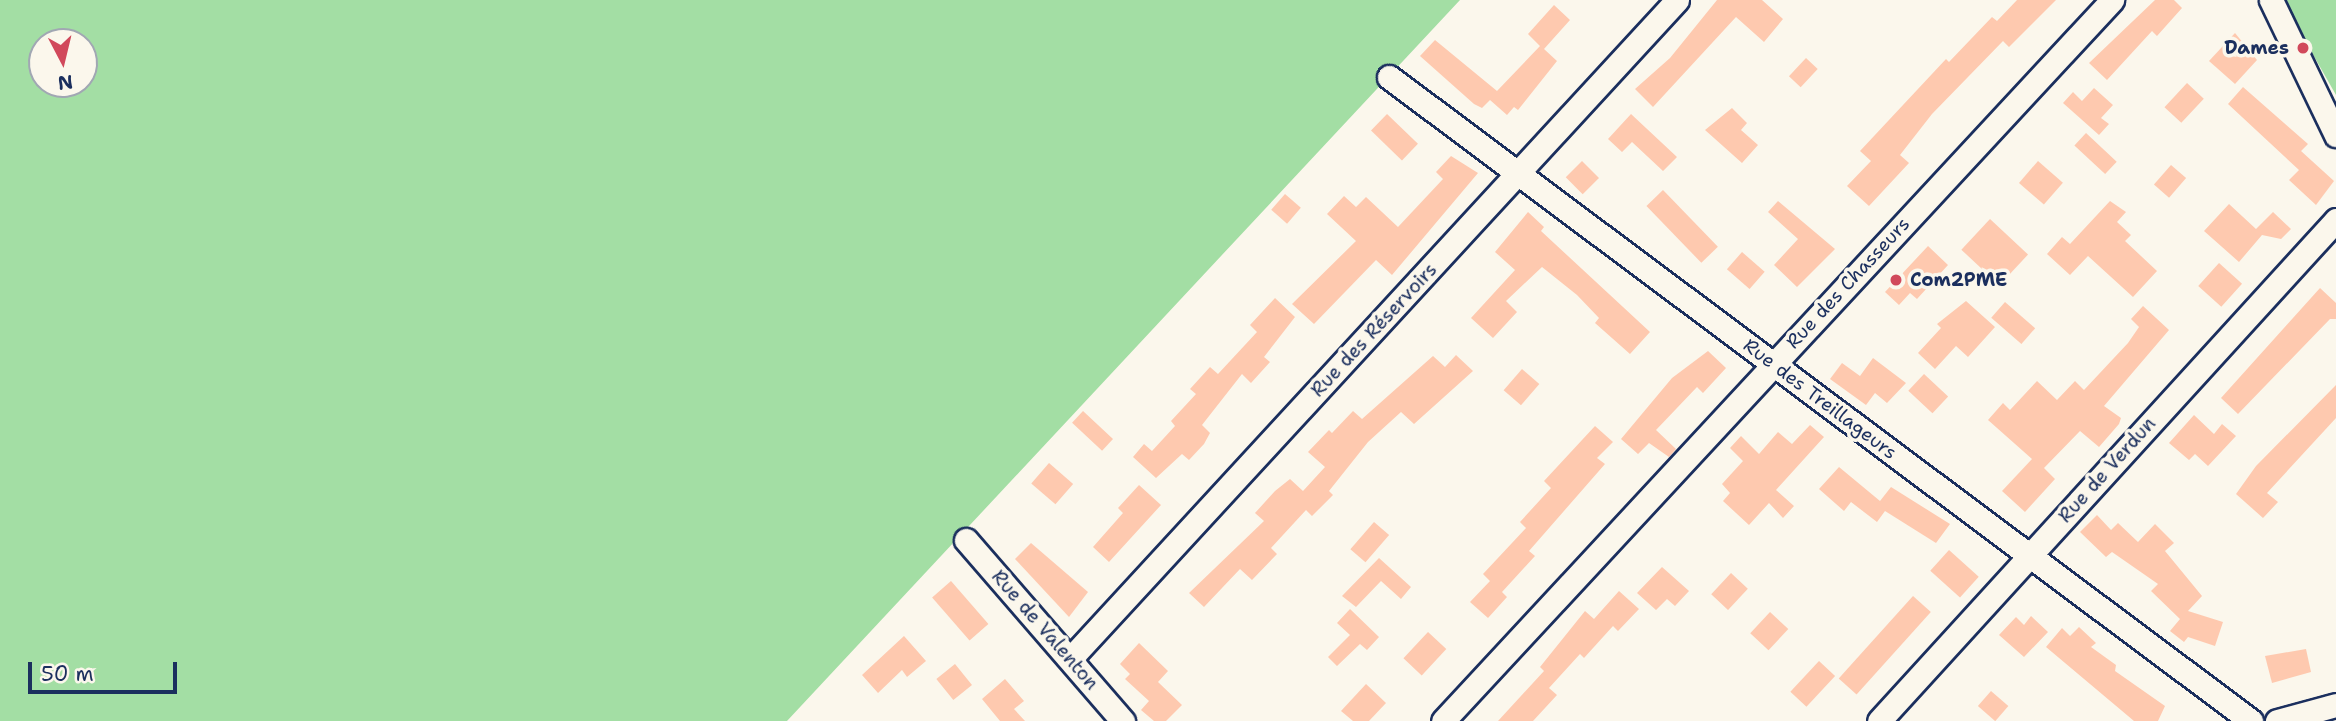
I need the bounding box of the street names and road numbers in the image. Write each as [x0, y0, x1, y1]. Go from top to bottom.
street label: Rue des Chasseurs [1781, 213, 1915, 353]
street label: Rue des Réservoirs [1306, 258, 1442, 402]
street label: Rue des Treillageurs [1739, 334, 1901, 464]
street label: Rue de Verdun [2054, 413, 2160, 527]
street label: Rue de Valenton [987, 565, 1103, 695]

